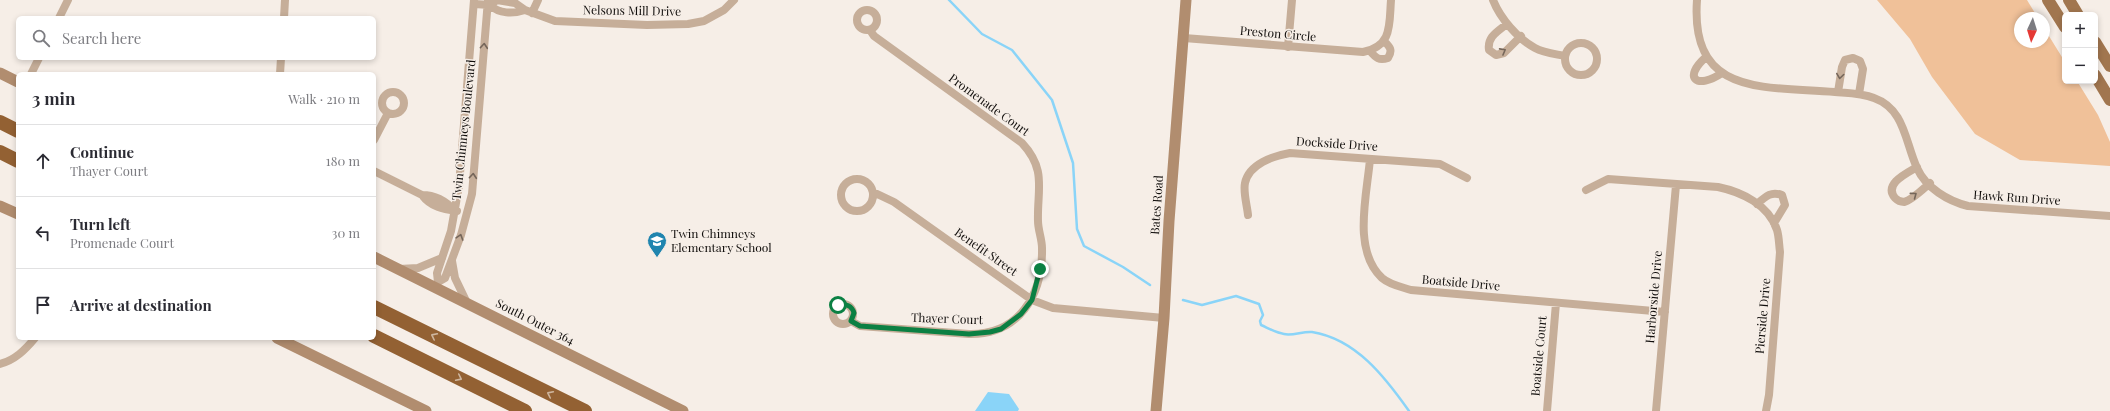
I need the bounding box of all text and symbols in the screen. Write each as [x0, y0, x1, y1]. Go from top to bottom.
street label: Nelsons Mill Drive [583, 1, 681, 19]
north arrow [2014, 12, 2050, 48]
map controls [2062, 12, 2098, 84]
button: + [2062, 12, 2098, 48]
search box [16, 16, 376, 60]
street label: Preston Circle [1239, 22, 1317, 44]
icon: search [30, 27, 52, 49]
text: Search here [62, 28, 141, 48]
one-way arrow [480, 43, 489, 49]
button: − [2062, 48, 2098, 84]
one-way arrow [1499, 49, 1506, 56]
street label: Twin Chimneys Boulevard [448, 59, 478, 201]
street label: Promenade Court [946, 70, 1034, 139]
one-way arrow [1836, 73, 1845, 80]
text: 3 min [32, 87, 75, 109]
text: Walk · 210 m [288, 90, 360, 107]
street label: Dockside Drive [1296, 132, 1379, 154]
text: Continue [70, 142, 134, 162]
icon: ahead [32, 150, 54, 172]
text: 180 m [326, 152, 360, 169]
text: Thayer Court [70, 162, 148, 179]
one-way arrow [469, 173, 478, 179]
street label: Bates Road [1146, 175, 1166, 235]
street label: Hawk Run Drive [1973, 186, 2061, 208]
one-way arrow [1910, 193, 1917, 200]
text: Turn left [70, 214, 131, 234]
icon: left [32, 222, 54, 244]
text: 30 m [332, 224, 360, 241]
street label: Benefit Street [952, 224, 1022, 279]
place label: Twin Chimneys Elementary School [671, 225, 772, 255]
school or university icon: Twin Chimneys Elementary School [646, 230, 668, 258]
text: Promenade Court [70, 234, 174, 251]
one-way arrow [455, 234, 464, 241]
street label: Harborside Drive [1641, 250, 1665, 344]
route end [1031, 260, 1049, 278]
street label: Boatside Drive [1421, 271, 1501, 293]
street label: Pierside Drive [1751, 277, 1773, 355]
icon: arrive [32, 294, 54, 316]
street label: South Outer 364 [493, 294, 578, 348]
text: Arrive at destination [70, 295, 212, 315]
route start [829, 296, 847, 314]
street label: Thayer Court [911, 309, 984, 327]
street label: Boatside Court [1527, 314, 1550, 397]
one-way arrow [430, 333, 438, 341]
one-way arrow [455, 374, 462, 381]
one-way arrow [547, 391, 554, 399]

